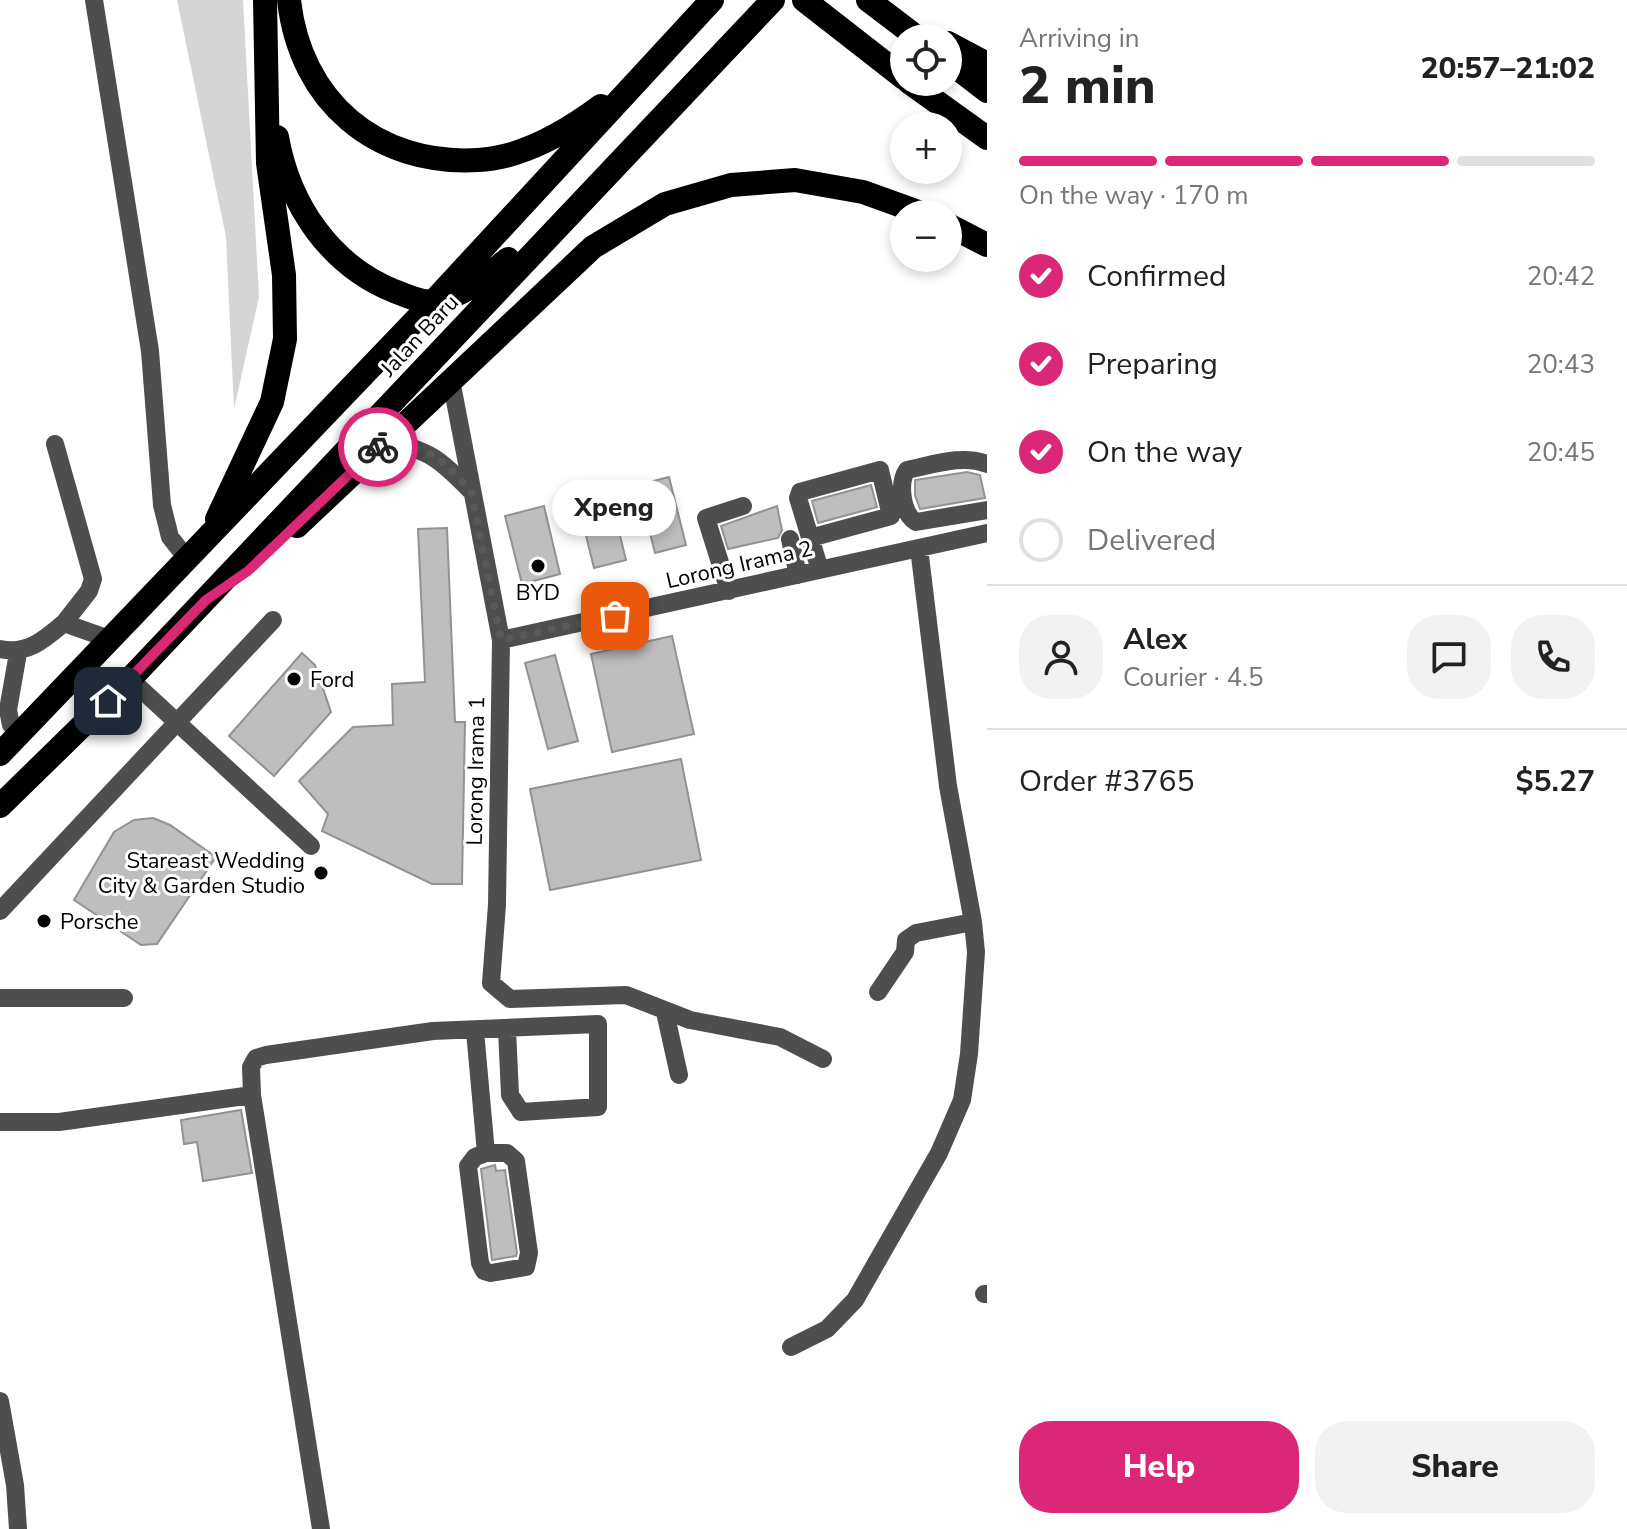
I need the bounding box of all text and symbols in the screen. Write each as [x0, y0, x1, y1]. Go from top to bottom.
text: Arriving in [1019, 21, 1140, 56]
map controls [890, 24, 962, 272]
button: locate [890, 24, 962, 96]
text: 20:57–21:02 [1420, 48, 1595, 89]
text: 2 min [1019, 50, 1156, 121]
button: + [890, 112, 962, 184]
text: On the way · 170 m [1019, 178, 1248, 213]
button: − [890, 200, 962, 272]
icon: check [1019, 254, 1063, 298]
text: Confirmed [1087, 256, 1227, 297]
text: 20:42 [1527, 259, 1595, 294]
street label: Jalan Baru [373, 288, 465, 384]
icon: check [1019, 342, 1063, 386]
text: Preparing [1087, 344, 1218, 385]
text: 20:43 [1527, 347, 1595, 382]
courier [338, 407, 418, 487]
icon: bike [356, 425, 400, 469]
icon: check [1019, 430, 1063, 474]
text: On the way [1087, 432, 1242, 473]
text: 20:45 [1527, 435, 1595, 470]
callout: Xpeng [553, 480, 677, 536]
text: Xpeng [574, 490, 654, 525]
text: Delivered [1087, 520, 1216, 561]
street label: Lorong Irama 2 [663, 534, 815, 596]
marker: BYD [529, 557, 547, 575]
place label: BYD [516, 578, 560, 608]
pin [581, 582, 649, 650]
icon: bag [593, 594, 637, 638]
button: person [1019, 615, 1103, 699]
button: chat [1407, 615, 1491, 699]
button: phone [1511, 615, 1595, 699]
text: Alex [1123, 619, 1187, 660]
text: Courier · 4.5 [1123, 660, 1264, 695]
place label: Ford [310, 665, 354, 695]
pin [74, 667, 142, 735]
marker: Ford [285, 670, 303, 688]
icon: home [86, 679, 130, 723]
street label: Lorong Irama 1 [460, 696, 492, 846]
text: Order #3765 [1019, 761, 1194, 802]
text: $5.27 [1516, 761, 1595, 802]
place label: Stareast Wedding City & Garden Studio [98, 846, 305, 901]
marker: Stareast Wedding City & Garden Studio [312, 864, 330, 882]
place label: Porsche [60, 907, 138, 937]
marker: Porsche [35, 912, 53, 930]
button: Help [1019, 1421, 1299, 1513]
button: Share [1315, 1421, 1595, 1513]

